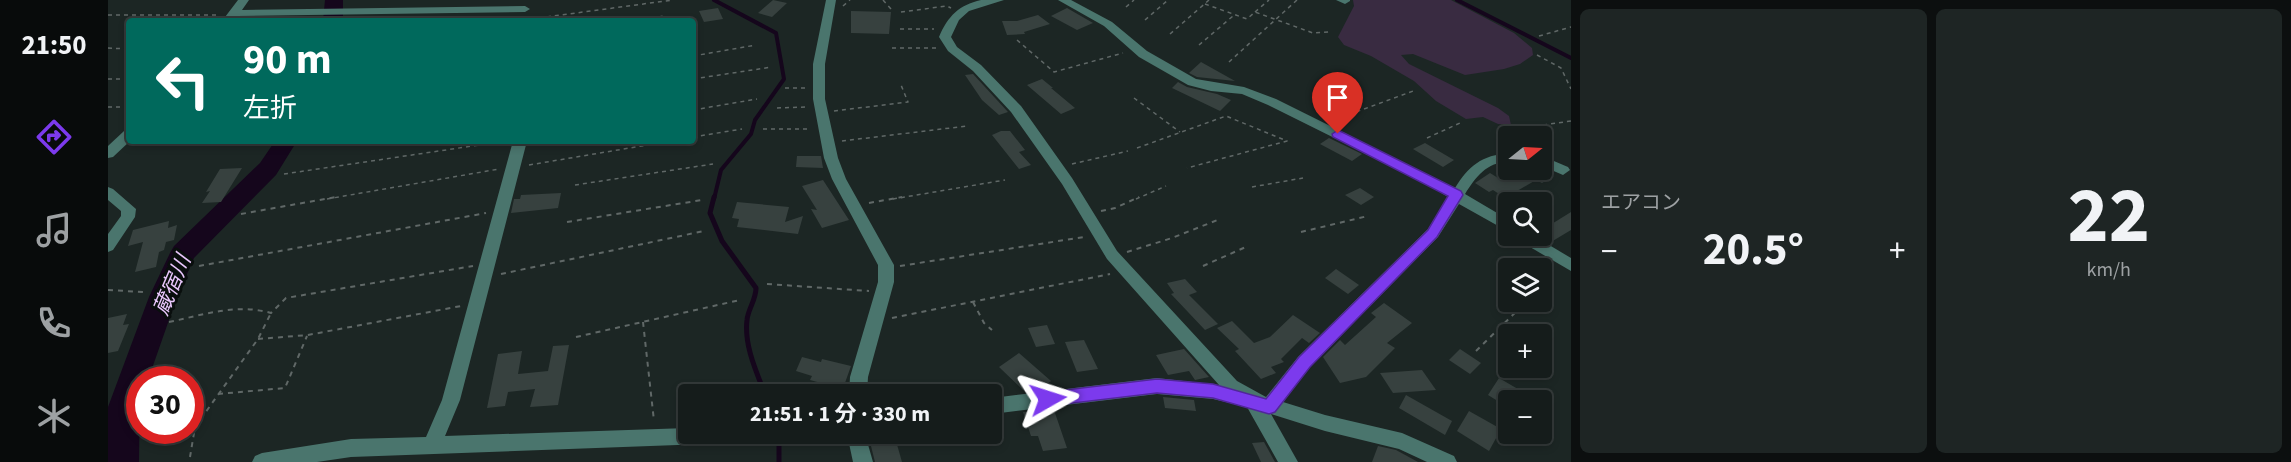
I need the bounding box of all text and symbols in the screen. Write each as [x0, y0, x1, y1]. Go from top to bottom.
text: 21:50 [21, 26, 87, 65]
text: 90 m [243, 30, 332, 90]
icon: left [144, 42, 222, 120]
pin [1312, 72, 1363, 134]
icon: arrive [1321, 81, 1354, 114]
text: 左折 [243, 89, 297, 128]
icon: directions [33, 116, 75, 158]
north arrow [1498, 126, 1552, 180]
map controls [1498, 126, 1552, 444]
text: 22 [2068, 161, 2150, 272]
text: エアコン [1601, 189, 1681, 217]
button: search [1498, 192, 1552, 246]
icon: music [33, 209, 75, 251]
text: 20.5° [1703, 218, 1804, 282]
text: − [1601, 228, 1617, 275]
text: + [1889, 228, 1906, 275]
water label: 蔵宿川 [146, 248, 199, 320]
text: km/h [2087, 256, 2131, 284]
button: layers [1498, 258, 1552, 312]
icon: phone [33, 302, 75, 344]
button: + [1498, 324, 1552, 378]
speed limit sign: 30 [126, 366, 204, 444]
position arrow [1016, 367, 1080, 431]
button: − [1498, 390, 1552, 444]
icon: climate [33, 395, 75, 437]
text: 21:51 · 1 分 · 330 m [750, 398, 930, 430]

